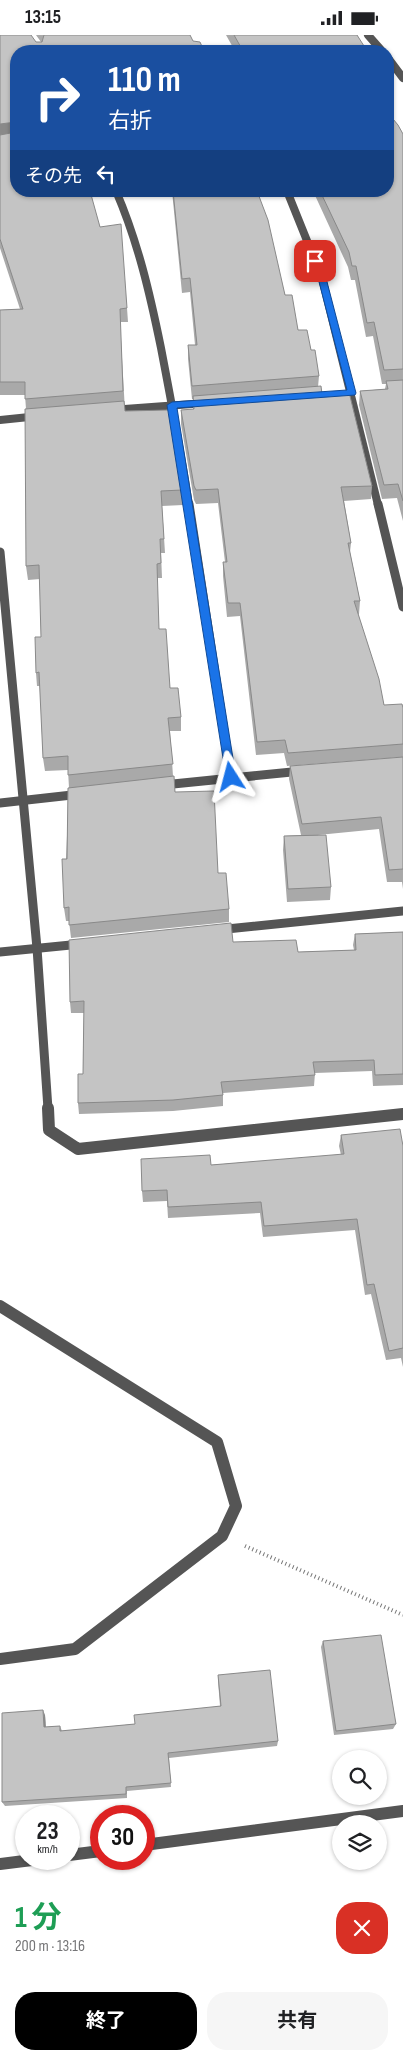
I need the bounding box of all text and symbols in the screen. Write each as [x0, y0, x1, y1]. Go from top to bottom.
text: 13:15 [25, 6, 61, 29]
text: 110 m [108, 59, 181, 102]
icon: right [25, 65, 90, 130]
text: 右折 [108, 108, 152, 135]
icon: left [92, 160, 120, 188]
text: その先 [25, 165, 82, 188]
pin [294, 240, 336, 282]
icon: arrive [301, 247, 329, 275]
position arrow [204, 750, 256, 802]
map controls [332, 1750, 387, 1870]
button: search [332, 1750, 387, 1805]
speed limit sign: 30 [90, 1805, 155, 1870]
button: layers [332, 1815, 387, 1870]
text: 23 [36, 1816, 59, 1847]
text: km/h [37, 1842, 58, 1857]
text: 1 分 [15, 1900, 61, 1936]
button: close [336, 1902, 388, 1954]
text: 200 m · 13:16 [15, 1937, 85, 1956]
button: 終了 [15, 1992, 197, 2050]
button: 共有 [207, 1992, 388, 2050]

